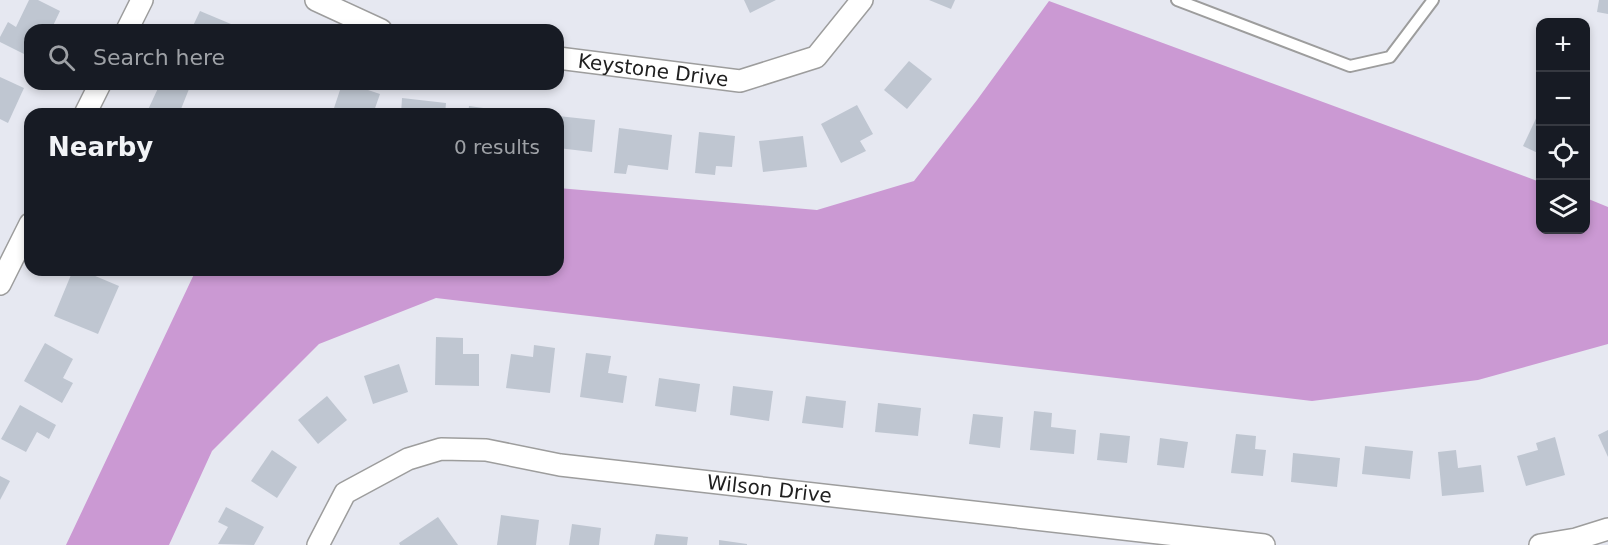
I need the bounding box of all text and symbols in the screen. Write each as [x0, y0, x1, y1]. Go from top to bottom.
map controls [1536, 18, 1590, 234]
button: + [1536, 18, 1590, 72]
search box [24, 24, 564, 90]
icon: search [45, 41, 78, 74]
text: Search here [93, 45, 225, 70]
street label: Keystone Drive [577, 49, 730, 91]
button: − [1536, 72, 1590, 126]
button: locate [1536, 126, 1590, 180]
text: Nearby [48, 132, 153, 162]
text: 0 results [454, 135, 540, 159]
button: layers [1536, 180, 1590, 234]
street label: Wilson Drive [706, 470, 833, 508]

